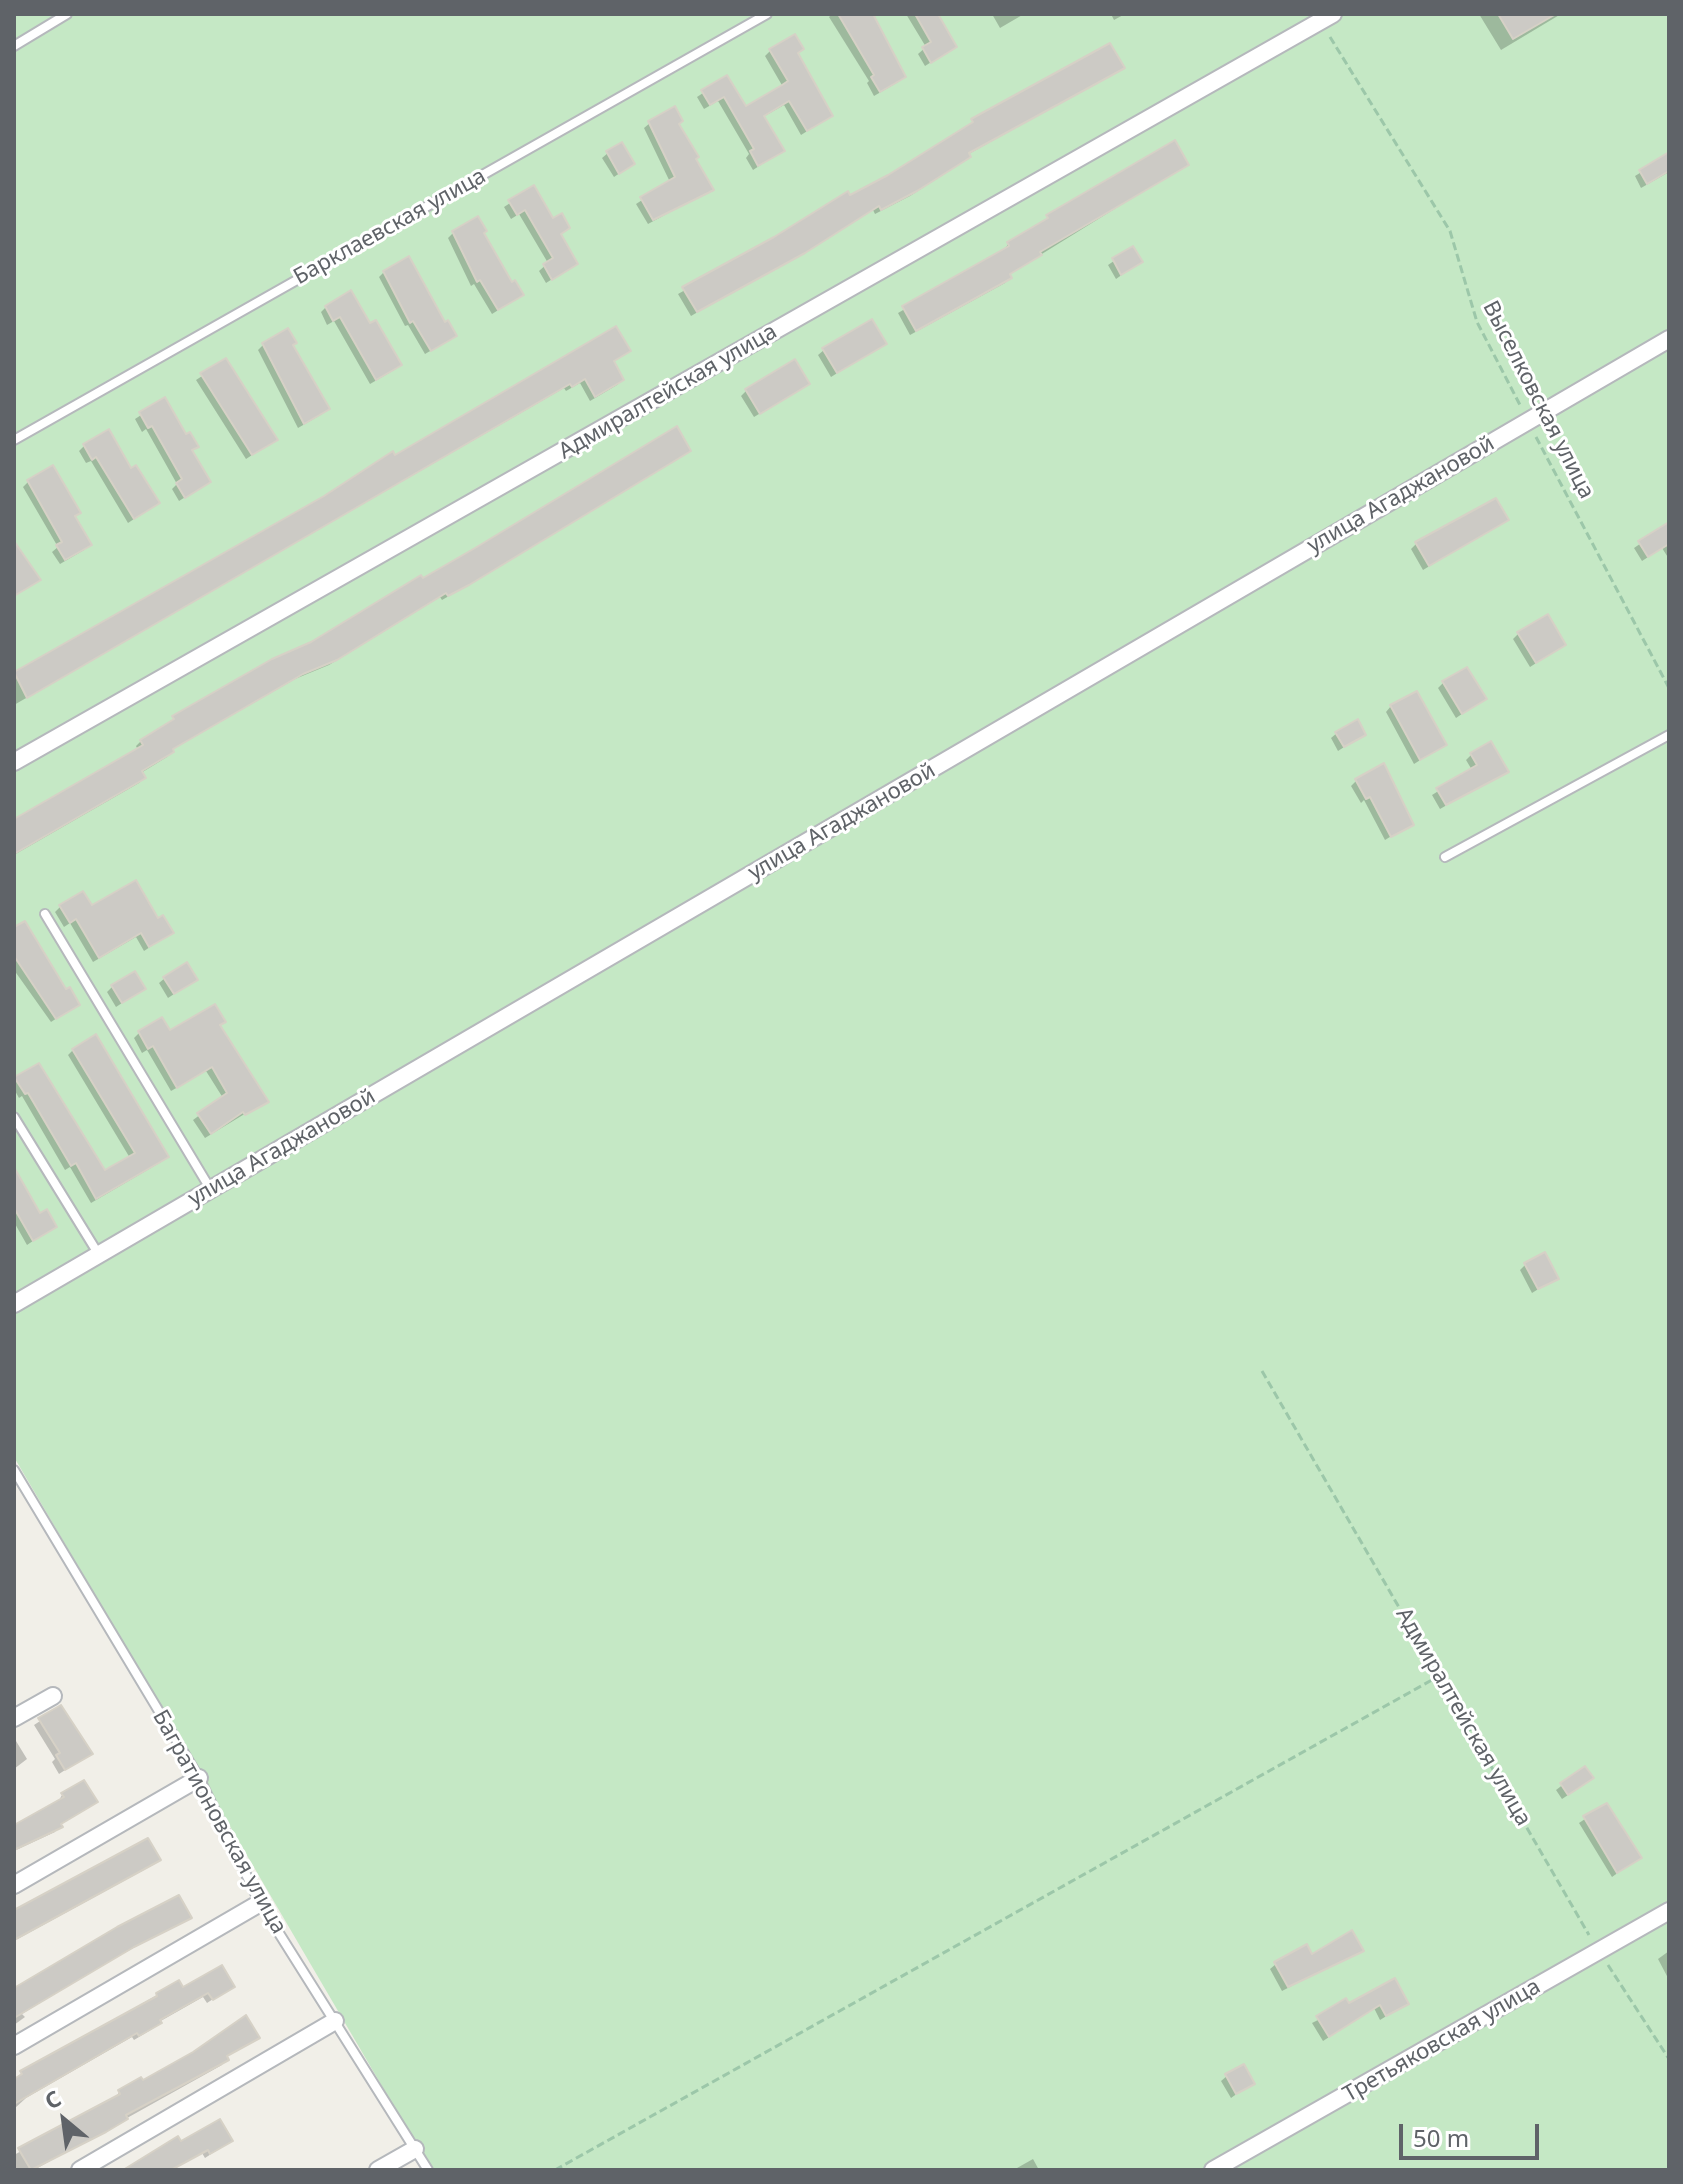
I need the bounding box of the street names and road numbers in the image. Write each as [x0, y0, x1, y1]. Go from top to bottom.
street label: Барклаевская улица [289, 163, 491, 291]
street label: Выселковская улица [1477, 297, 1599, 503]
street label: Адмиралтейская улица [554, 319, 782, 465]
street label: улица Агаджановой [1303, 431, 1499, 559]
street label: улица Агаджановой [744, 758, 940, 886]
street label: улица Агаджановой [184, 1084, 380, 1212]
street label: Адмиралтейская улица [1390, 1603, 1536, 1831]
street label: Багратионовская улица [146, 1705, 292, 1939]
street label: Третьяковская улица [1339, 1974, 1545, 2108]

